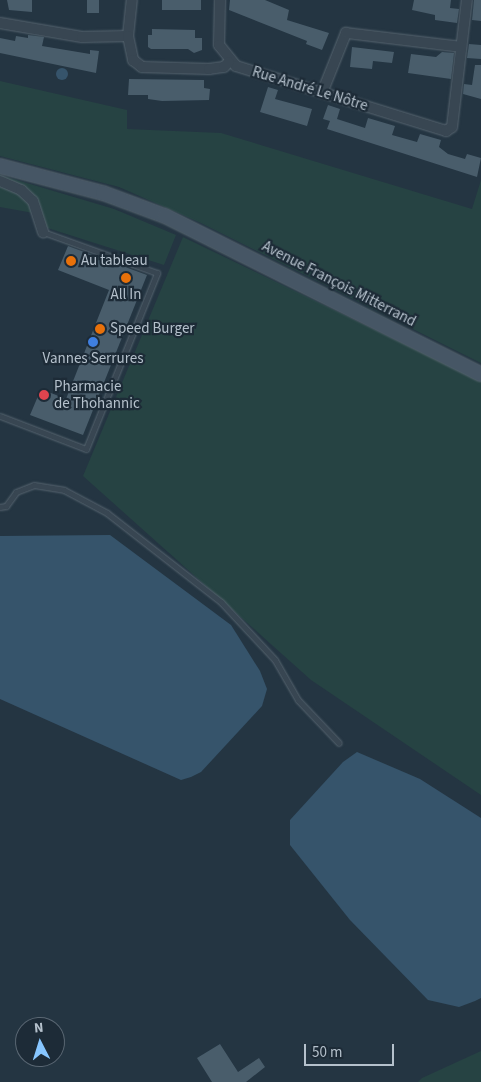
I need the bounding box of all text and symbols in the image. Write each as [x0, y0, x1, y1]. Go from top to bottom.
street label: Rue André Le Nôtre [250, 63, 370, 115]
street label: Avenue François Mitterrand [259, 237, 419, 331]
place label: Au tableau [81, 252, 148, 270]
marker: Au tableau [65, 255, 77, 267]
marker: All In [120, 272, 132, 284]
place label: All In [111, 286, 141, 304]
place label: Speed Burger [110, 320, 195, 338]
marker: Speed Burger [94, 323, 106, 335]
marker: Vannes Serrures [87, 336, 99, 348]
place label: Vannes Serrures [43, 350, 143, 368]
place label: Pharmacie de Thohannic [54, 377, 140, 412]
marker: Pharmacie de Thohannic [38, 389, 50, 401]
north arrow [15, 1017, 65, 1067]
text: N [33, 1018, 44, 1038]
scale bar [306, 1034, 396, 1066]
text: 50 m [312, 1042, 342, 1063]

